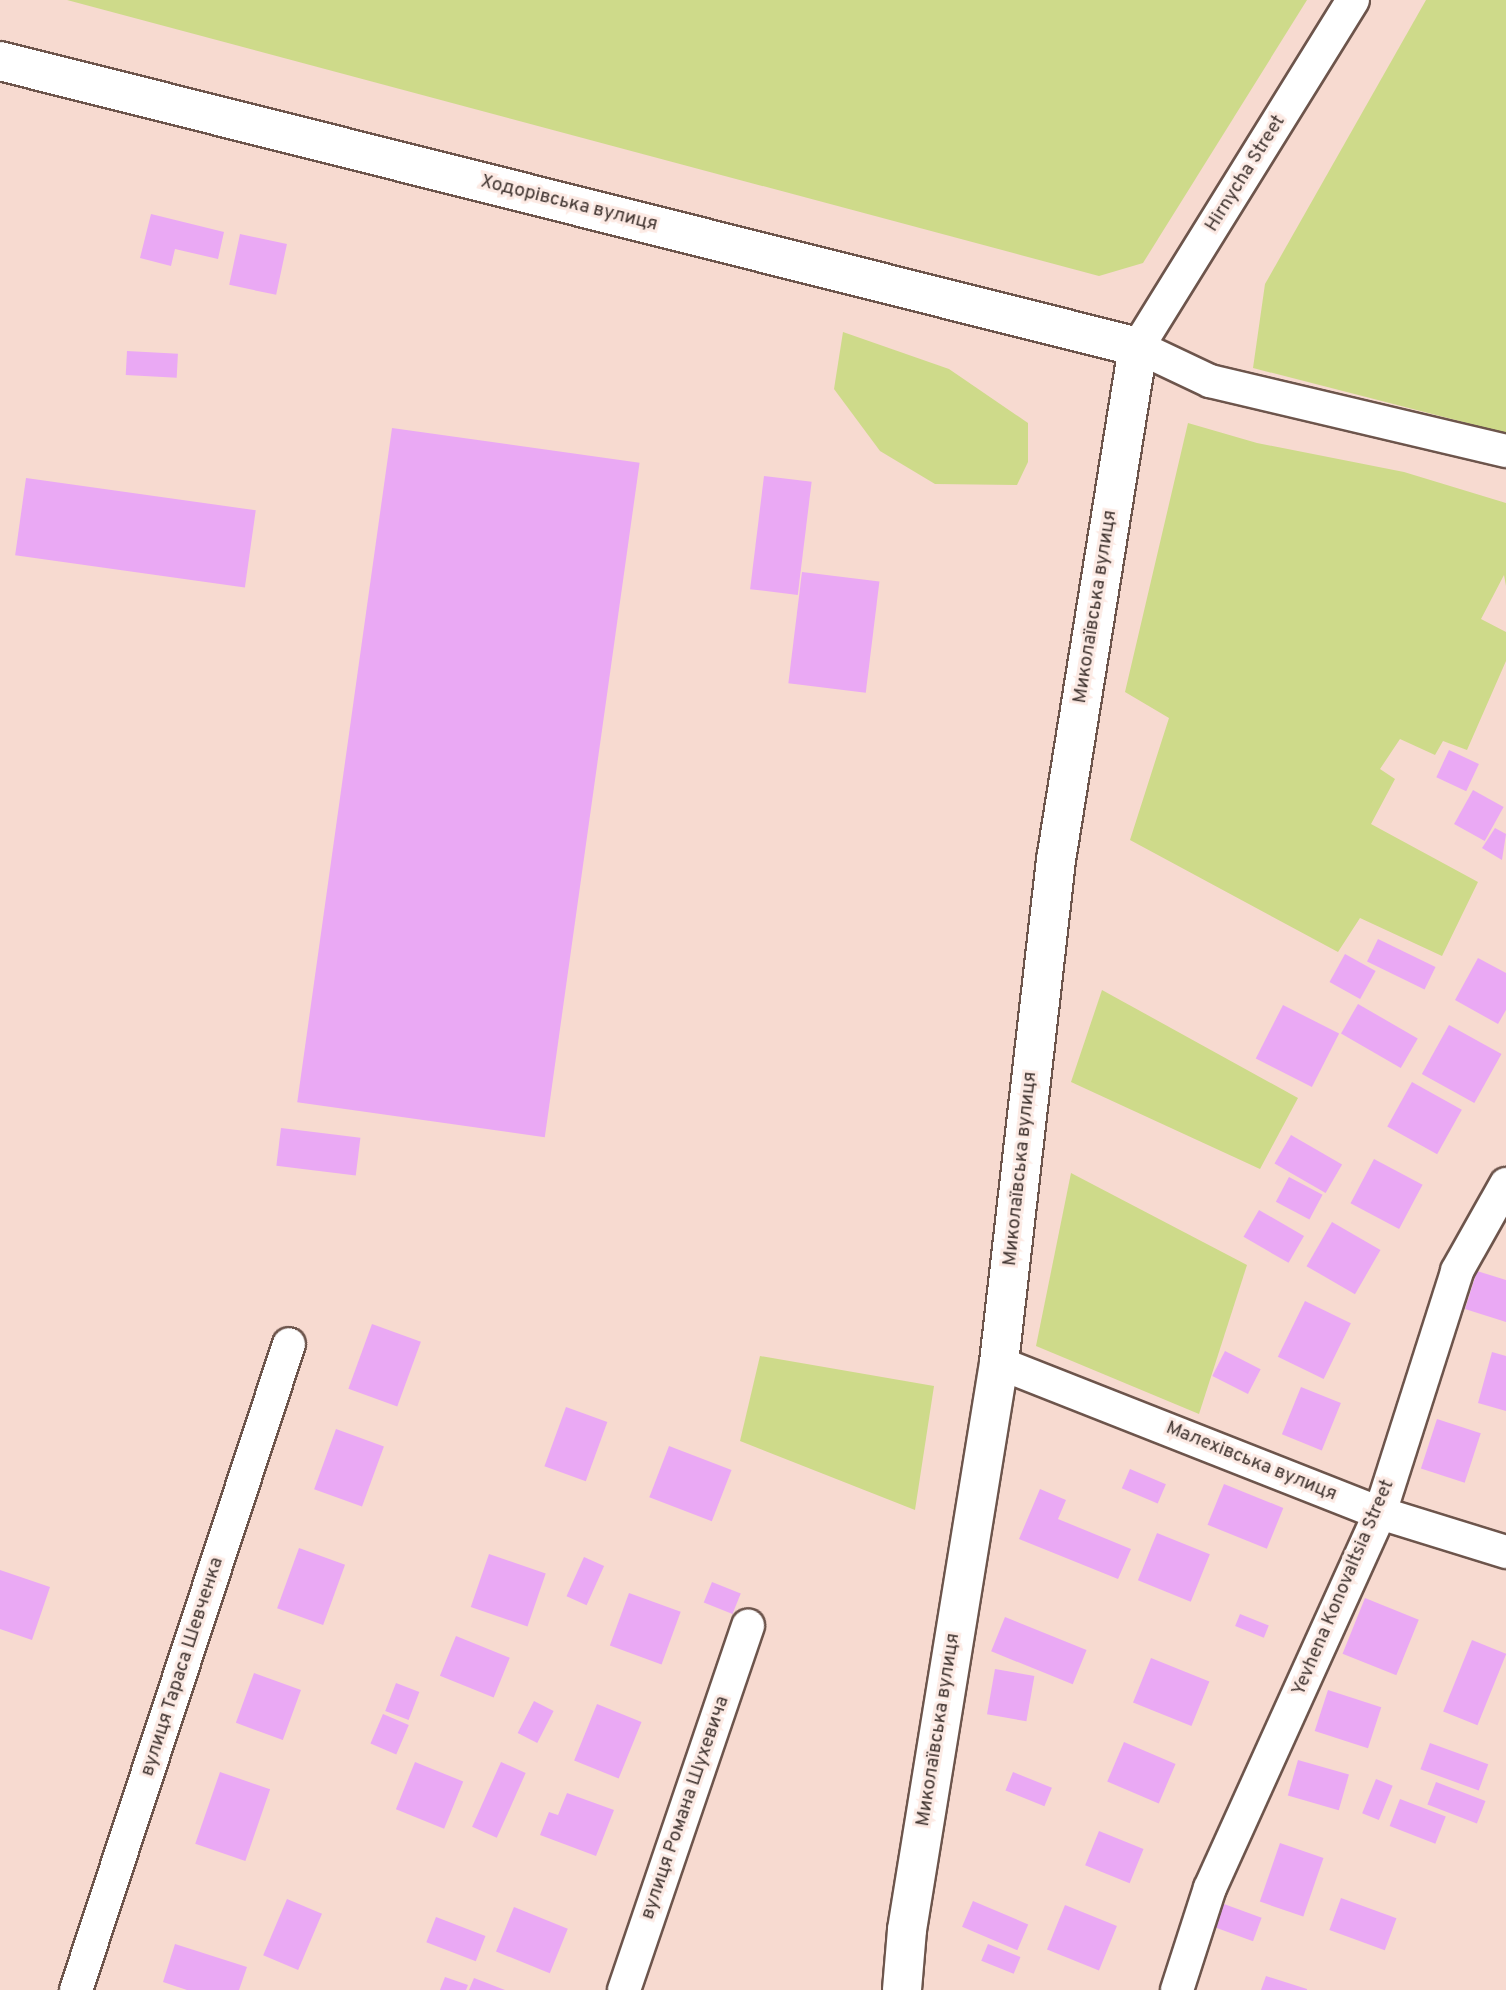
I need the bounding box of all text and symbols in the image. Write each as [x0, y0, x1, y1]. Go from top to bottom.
street label: Hirnycha Street [1201, 112, 1291, 236]
street label: Ходорівська вулиця [478, 171, 660, 237]
street label: Миколаївська вулиця [1069, 509, 1123, 705]
street label: Миколаївська вулиця [999, 1071, 1043, 1267]
street label: Малехівська вулиця [1162, 1417, 1340, 1507]
street label: Yevhena Konovaltsia Street [1288, 1477, 1400, 1699]
street label: вулиця Тараса Шевченка [137, 1554, 229, 1780]
street label: Миколаївська вулиця [912, 1632, 966, 1828]
street label: вулиця Романа Шухевича [637, 1693, 735, 1923]

